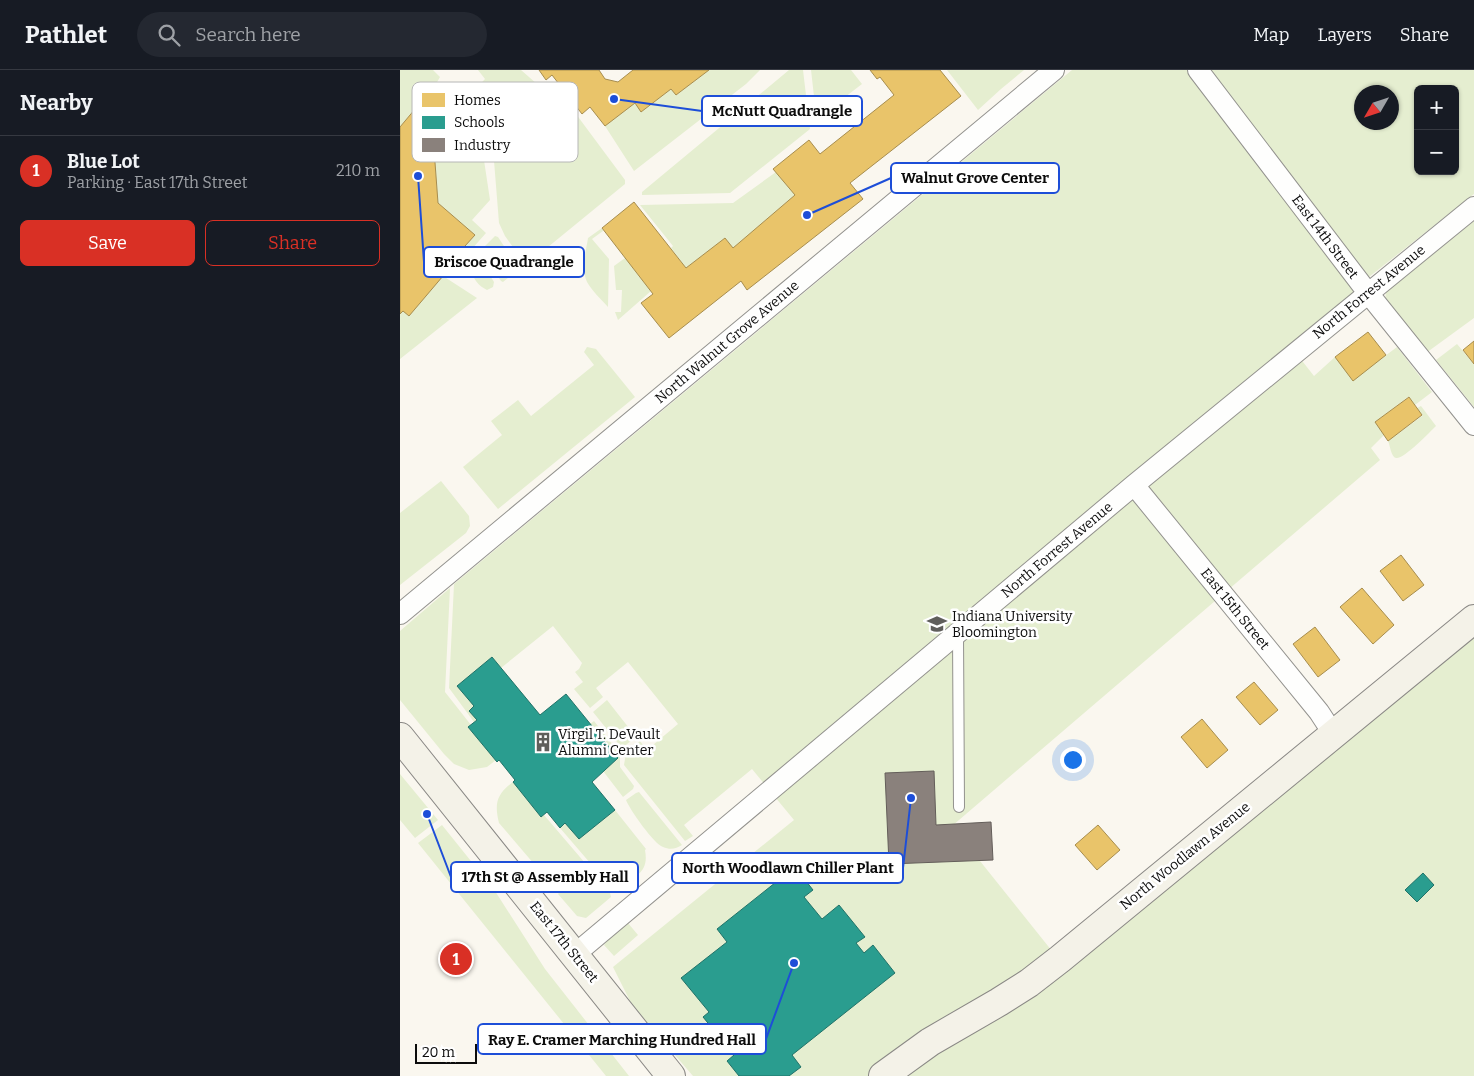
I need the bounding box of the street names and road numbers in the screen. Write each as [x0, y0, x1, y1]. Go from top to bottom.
street label: East 14th Street [1288, 192, 1362, 282]
street label: North Forrest Avenue [1309, 241, 1429, 343]
street label: North Walnut Grove Avenue [652, 277, 802, 407]
street label: North Forrest Avenue [998, 498, 1116, 602]
street label: East 15th Street [1197, 565, 1273, 653]
street label: North Woodlawn Avenue [1117, 798, 1253, 914]
street label: East 17th Street [526, 898, 602, 986]

